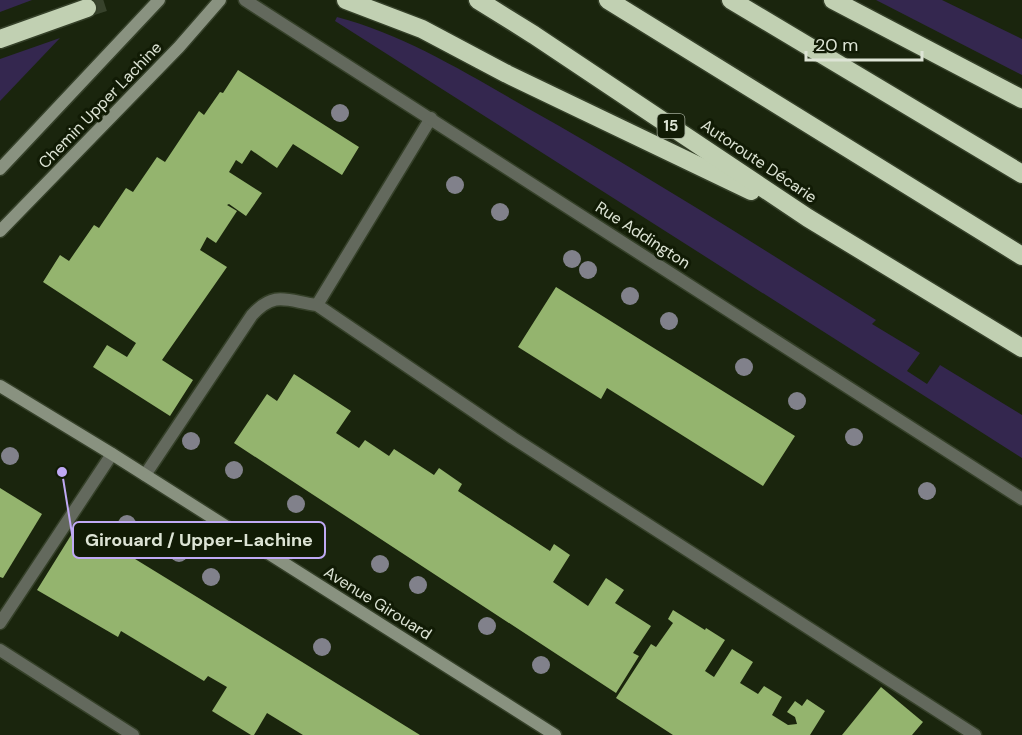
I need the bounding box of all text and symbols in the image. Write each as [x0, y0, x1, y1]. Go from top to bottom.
scale bar [806, 24, 922, 62]
text: 20 m [815, 33, 858, 57]
street label: Chemin Upper Lachine [34, 37, 166, 173]
road number: 15 [658, 114, 684, 138]
street label: Autoroute Décarie [697, 114, 821, 208]
street label: Rue Addington [592, 197, 694, 273]
callout: Girouard / Upper-Lachine [73, 522, 325, 558]
text: Girouard / Upper-Lachine [85, 528, 313, 552]
street label: Avenue Girouard [320, 561, 436, 645]

